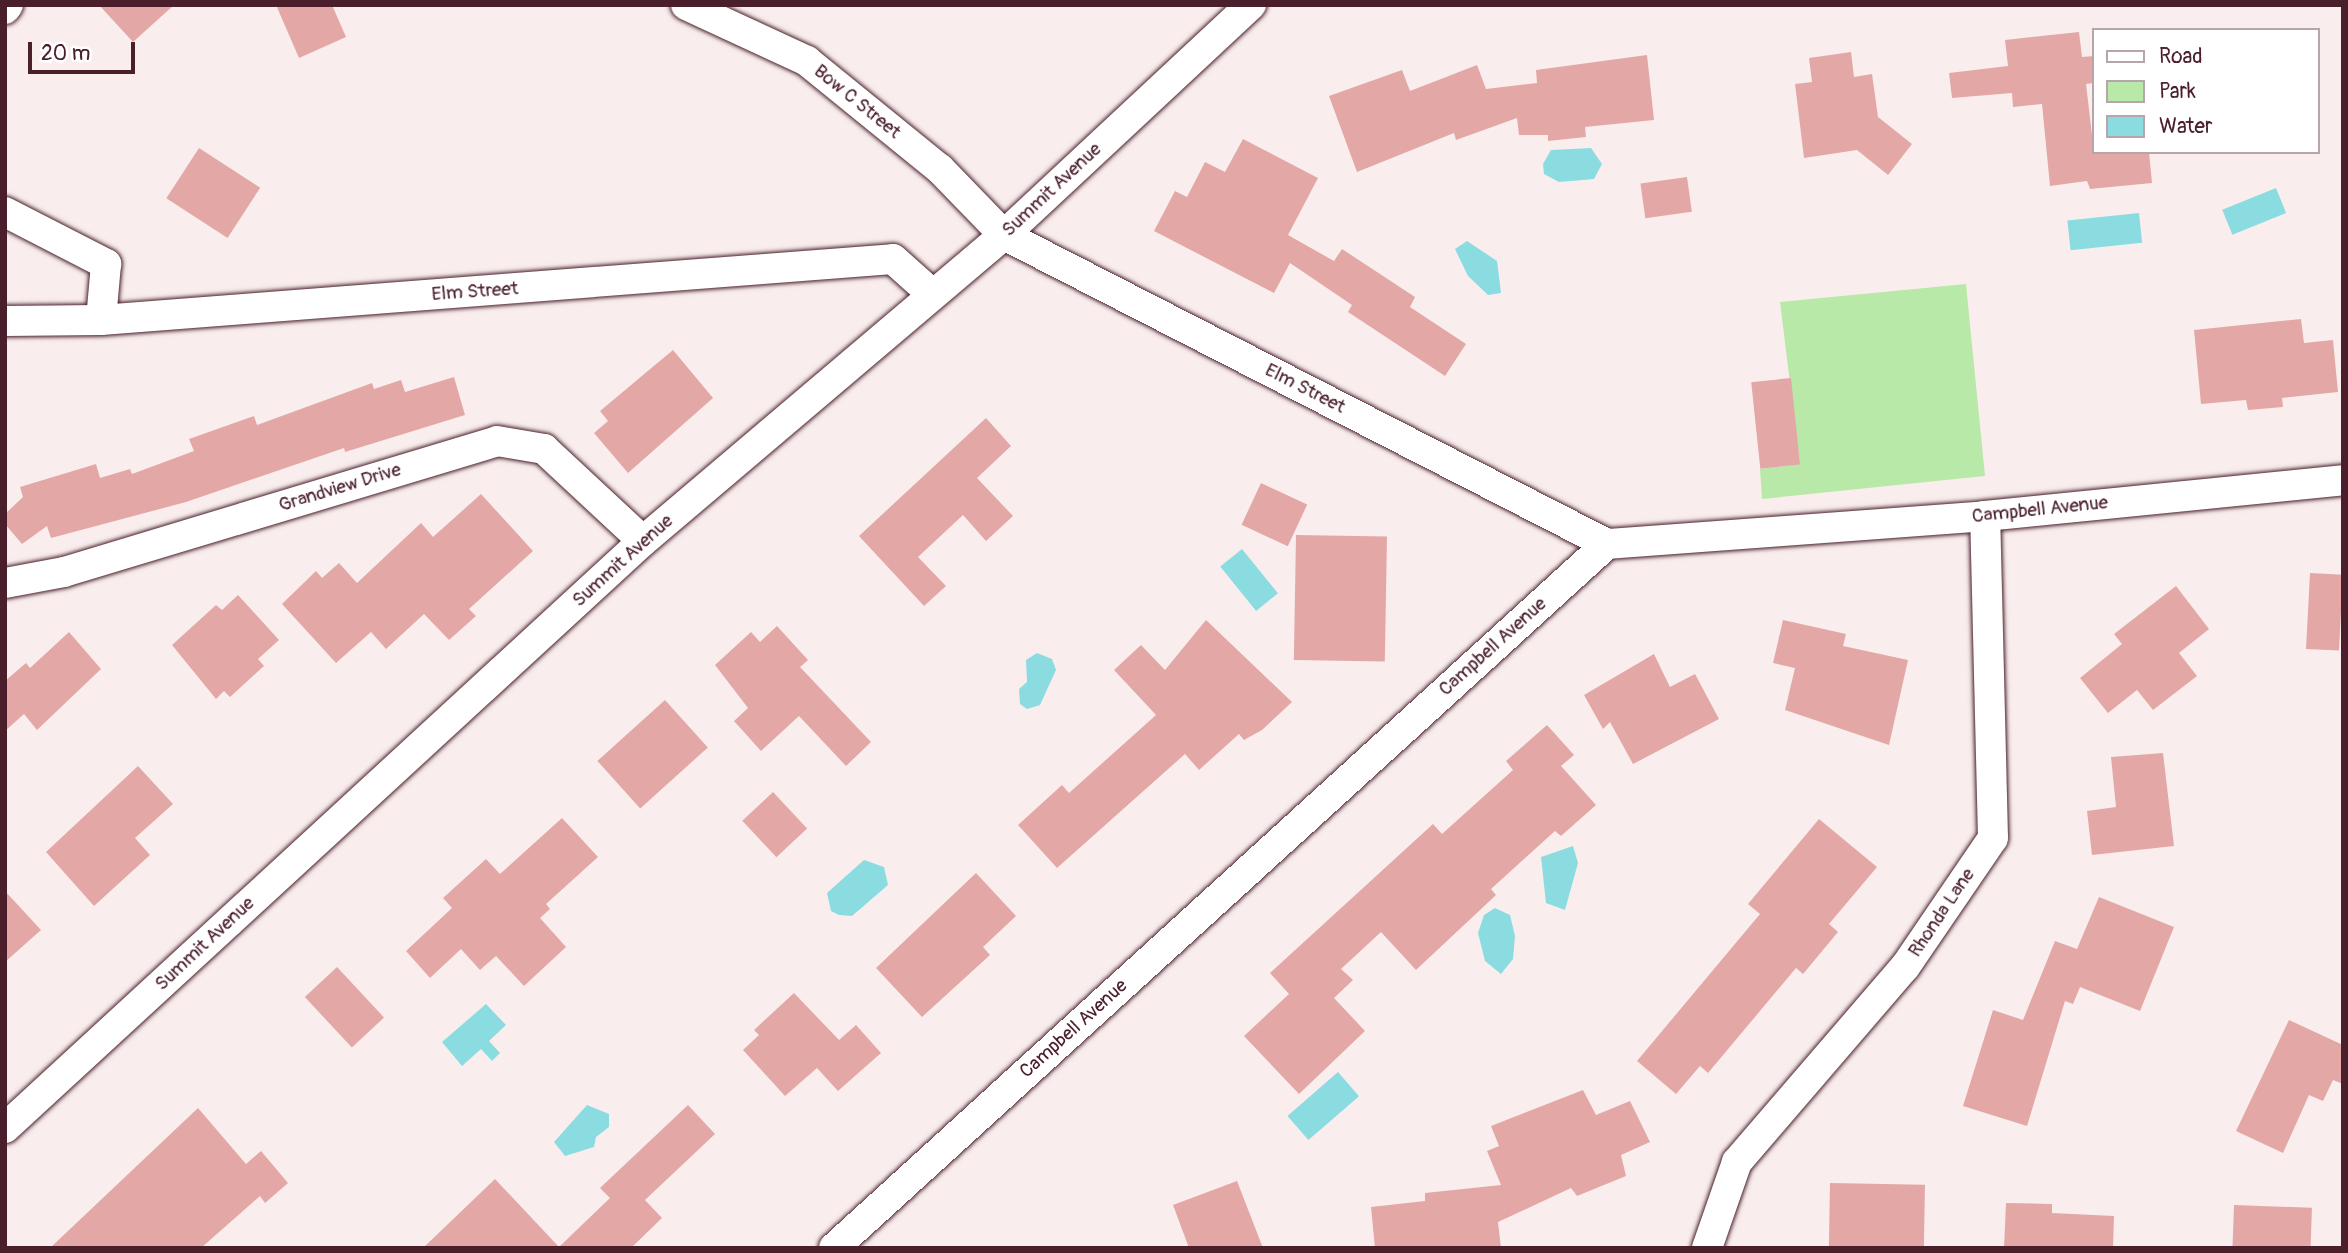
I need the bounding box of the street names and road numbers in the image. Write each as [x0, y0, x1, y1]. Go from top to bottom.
street label: Bow C Street [809, 60, 905, 144]
street label: Summit Avenue [998, 138, 1106, 242]
street label: Elm Street [431, 278, 519, 306]
street label: Elm Street [1261, 359, 1349, 419]
street label: Grandview Drive [276, 459, 404, 517]
street label: Campbell Avenue [1971, 492, 2109, 528]
street label: Summit Avenue [568, 510, 678, 612]
street label: Campbell Avenue [1435, 593, 1551, 701]
street label: Rhonda Lane [1904, 864, 1980, 962]
street label: Summit Avenue [151, 892, 259, 996]
street label: Campbell Avenue [1016, 975, 1132, 1083]

